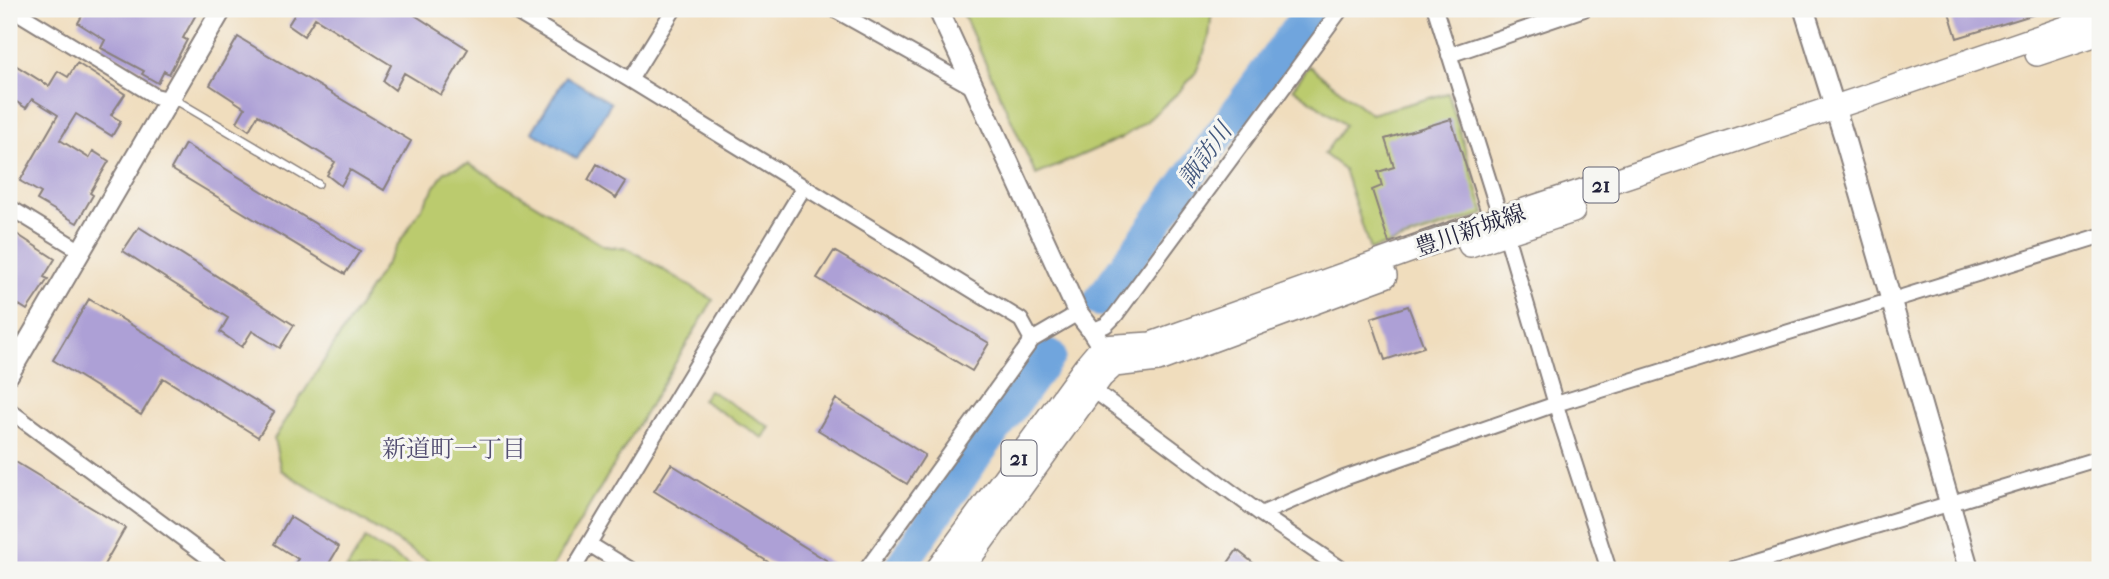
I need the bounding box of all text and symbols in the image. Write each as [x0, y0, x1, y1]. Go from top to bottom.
water label: 諏訪川 [1173, 115, 1239, 192]
road number: 21 [1584, 168, 1618, 202]
street label: 豊川新城線 [1411, 199, 1529, 262]
district label: 新道町一丁目 [382, 435, 526, 463]
road number: 21 [1002, 440, 1036, 476]

